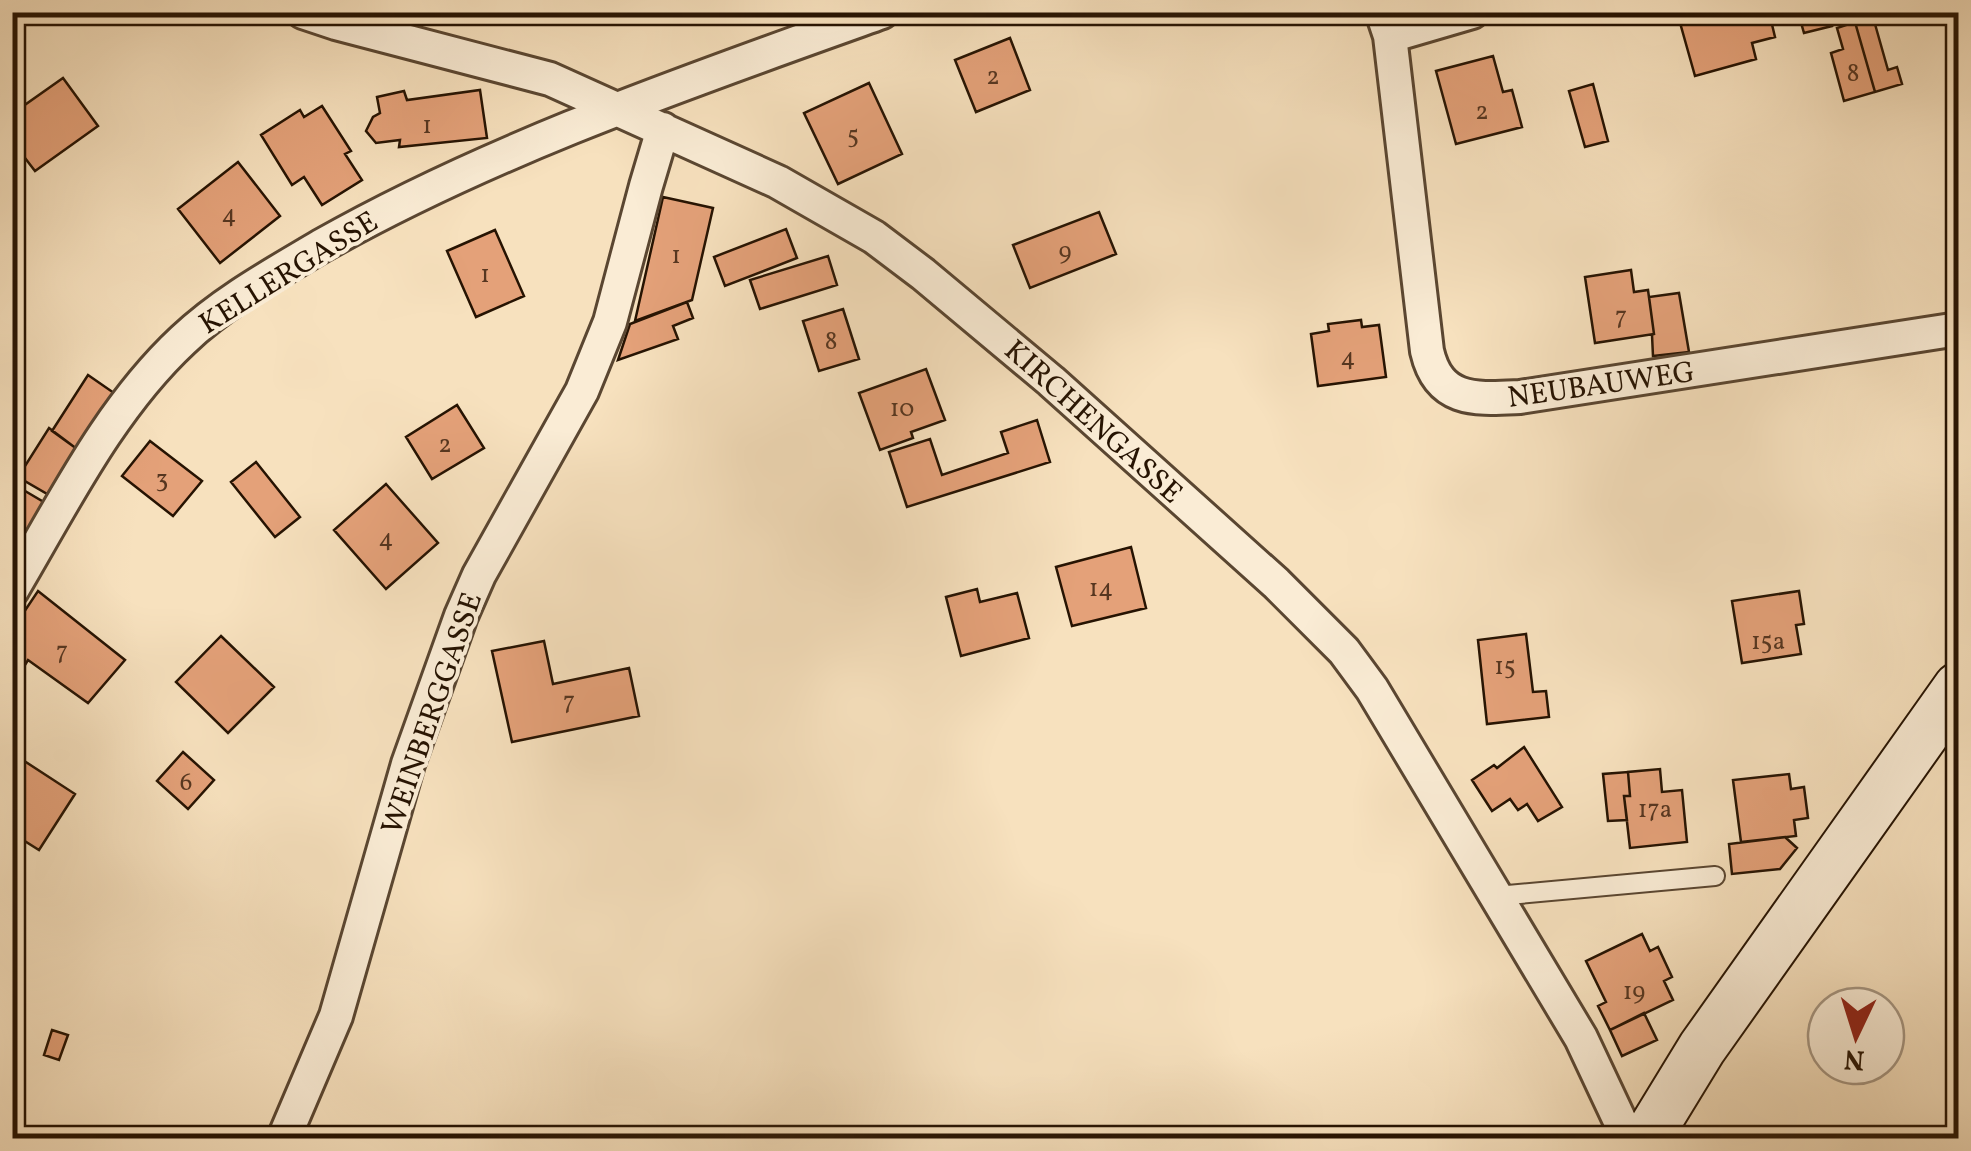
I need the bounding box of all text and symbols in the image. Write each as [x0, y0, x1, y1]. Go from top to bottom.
house number: 8 [1847, 57, 1859, 92]
house number: 2 [986, 60, 1000, 95]
house number: 2 [1475, 95, 1489, 130]
house number: 1 [422, 109, 432, 144]
house number: 5 [847, 119, 859, 154]
house number: 4 [222, 198, 236, 233]
street label: KELLERGASSE [192, 202, 387, 346]
house number: 9 [1059, 235, 1072, 270]
house number: 1 [671, 239, 681, 274]
house number: 1 [480, 258, 490, 293]
house number: 7 [1615, 300, 1627, 335]
house number: 8 [825, 325, 837, 360]
street label: KIRCHENGASSE [994, 331, 1191, 514]
house number: 4 [1341, 341, 1355, 376]
street label: NEUBAUWEG [1505, 352, 1698, 420]
house number: 10 [890, 392, 914, 427]
house number: 2 [438, 428, 452, 463]
house number: 3 [156, 463, 168, 498]
house number: 4 [379, 522, 393, 557]
house number: 14 [1089, 572, 1113, 607]
street label: WEINBERGGASSE [372, 587, 494, 840]
house number: 15a [1751, 625, 1785, 660]
house number: 7 [56, 635, 68, 670]
house number: 15 [1494, 650, 1516, 685]
house number: 7 [563, 685, 575, 720]
house number: 6 [180, 766, 192, 801]
house number: 17a [1638, 793, 1672, 828]
house number: 19 [1623, 975, 1645, 1010]
north arrow [1806, 986, 1906, 1086]
text: N [1843, 1038, 1866, 1079]

